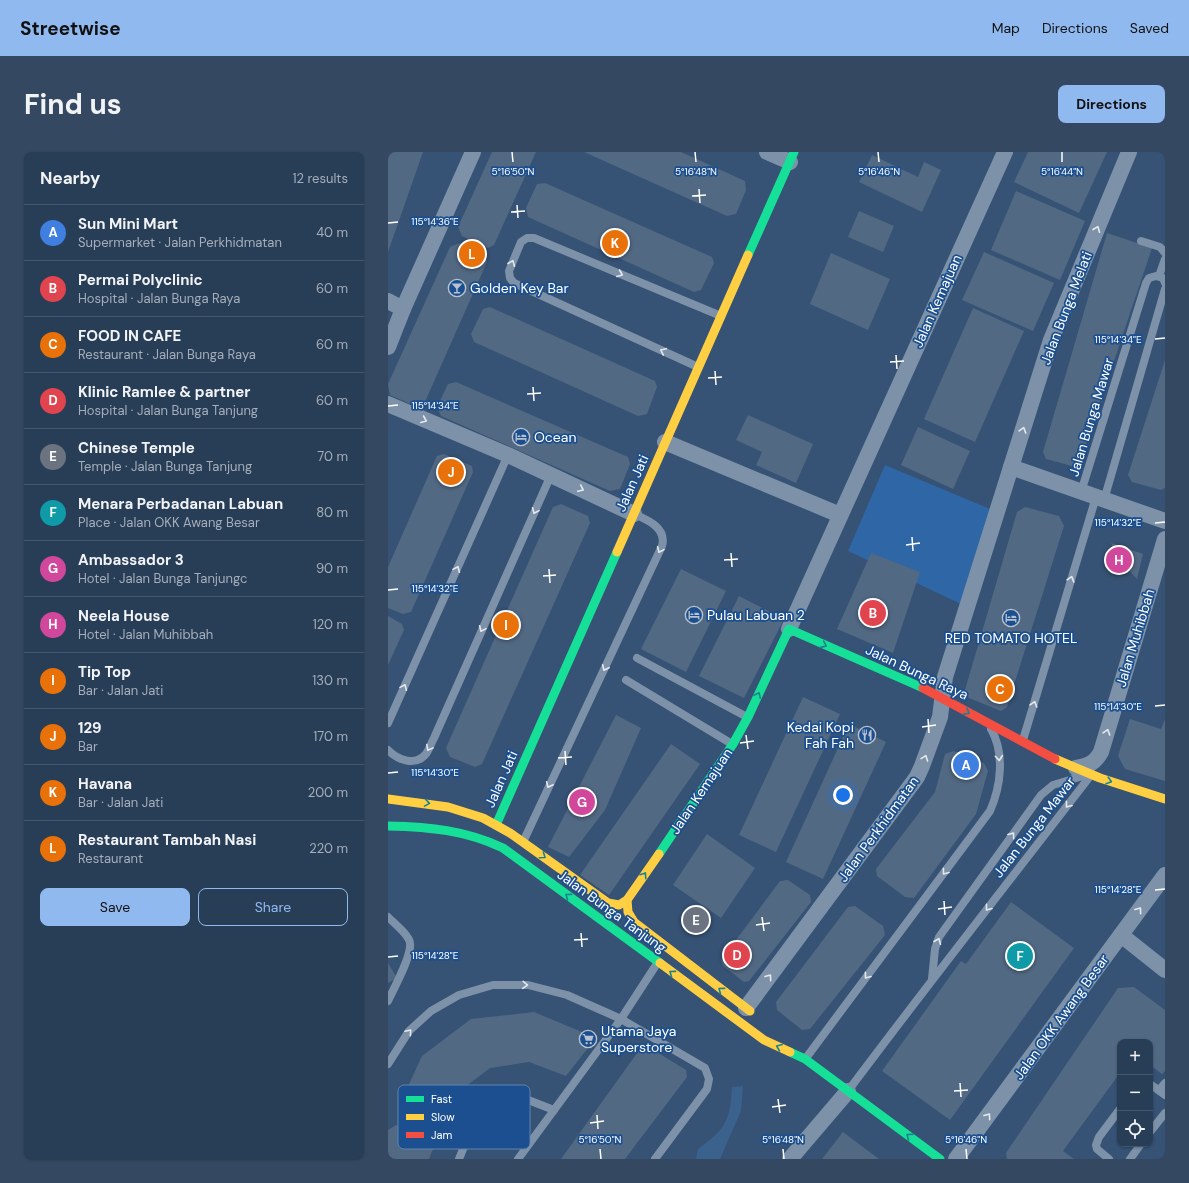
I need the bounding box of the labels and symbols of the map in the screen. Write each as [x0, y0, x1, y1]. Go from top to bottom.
text: 5°16'50"N [492, 165, 535, 178]
text: 5°16'48"N [675, 165, 717, 178]
text: 5°16'46"N [858, 165, 900, 178]
text: 5°16'44"N [1041, 165, 1083, 178]
text: 115°14'36"E [411, 215, 459, 228]
one-way arrow [1092, 226, 1100, 234]
pin: K [602, 228, 628, 258]
pin: L [459, 239, 485, 269]
street label: Jalan Bunga Melati [1036, 249, 1096, 367]
street label: Jalan Kemajuan [908, 252, 966, 350]
one-way arrow [508, 260, 516, 267]
one-way arrow [615, 269, 623, 277]
bar icon: Golden Key Bar [447, 278, 467, 298]
place label: Golden Key Bar [470, 279, 569, 297]
text: 115°14'34"E [1094, 333, 1142, 346]
one-way arrow [660, 348, 667, 356]
street label: Jalan Bunga Mawar [1064, 355, 1118, 479]
text: 115°14'34"E [411, 399, 459, 412]
one-way arrow [420, 415, 427, 423]
one-way arrow [1018, 426, 1027, 433]
hotel icon: Ocean [511, 427, 531, 447]
place label: Ocean [534, 428, 576, 446]
street label: Jalan Jati [611, 452, 653, 514]
pin: J [438, 457, 464, 487]
one-way arrow [577, 484, 585, 492]
one-way arrow [532, 506, 540, 514]
text: 115°14'32"E [1095, 516, 1142, 529]
pin: H [1106, 545, 1132, 575]
one-way arrow [657, 546, 665, 553]
one-way arrow [452, 566, 460, 573]
one-way arrow [1066, 576, 1075, 583]
text: 115°14'32"E [412, 582, 459, 595]
street label: Jalan Muhibbah [1112, 587, 1158, 689]
pin: B [860, 598, 886, 628]
hotel icon: Pulau Labuan 2 [684, 605, 704, 625]
place label: Pulau Labuan 2 [707, 606, 805, 624]
hotel icon: RED TOMATO HOTEL [1001, 608, 1021, 628]
pin: I [493, 610, 519, 640]
one-way arrow [479, 626, 487, 633]
place label: RED TOMATO HOTEL [945, 629, 1077, 647]
one-way arrow [820, 640, 828, 648]
street label: Jalan Bunga Raya [863, 640, 971, 704]
one-way arrow [602, 663, 610, 671]
pin: C [987, 674, 1013, 704]
one-way arrow [399, 684, 407, 692]
one-way arrow [753, 691, 761, 699]
one-way arrow [1029, 700, 1038, 707]
text: 115°14'30"E [1094, 700, 1142, 713]
one-way arrow [963, 707, 971, 714]
place label: Kedai Kopi Fah Fah [787, 718, 854, 752]
restaurant icon: Kedai Kopi Fah Fah [857, 725, 877, 745]
one-way arrow [1102, 729, 1111, 736]
one-way arrow [426, 744, 434, 751]
street label: Jalan Kemajuan [666, 745, 736, 837]
street label: Jalan Jati [480, 748, 522, 810]
pin: A [953, 750, 979, 780]
one-way arrow [921, 754, 929, 761]
one-way arrow [995, 755, 1004, 761]
text: 115°14'30"E [411, 766, 459, 779]
street label: Jalan Perkhidmatan [834, 773, 922, 885]
street label: Jalan Bunga Mawar [989, 773, 1079, 881]
one-way arrow [1106, 776, 1113, 784]
one-way arrow [546, 781, 554, 789]
your location [833, 785, 853, 805]
pin: G [569, 787, 595, 817]
one-way arrow [424, 798, 430, 807]
one-way arrow [1065, 801, 1072, 808]
one-way arrow [1007, 832, 1014, 839]
one-way arrow [539, 852, 546, 859]
street label: Jalan Bunga Tanjung [554, 865, 670, 957]
one-way arrow [943, 867, 950, 874]
one-way arrow [639, 872, 646, 879]
text: 115°14'28"E [1095, 883, 1142, 896]
one-way arrow [565, 894, 572, 901]
one-way arrow [986, 904, 993, 911]
pin: E [683, 905, 709, 935]
one-way arrow [1135, 907, 1142, 914]
one-way arrow [933, 938, 941, 945]
pin: D [724, 940, 750, 970]
pin: F [1007, 941, 1033, 971]
text: 115°14'28"E [412, 949, 459, 962]
street label: Jalan OKK Awang Besar [1009, 951, 1113, 1083]
one-way arrow [670, 971, 677, 978]
one-way arrow [865, 971, 872, 978]
one-way arrow [764, 974, 772, 981]
one-way arrow [522, 981, 528, 990]
one-way arrow [719, 987, 726, 994]
place label: Utama Jaya Superstore [601, 1022, 676, 1056]
one-way arrow [405, 1029, 412, 1037]
supermarket icon: Utama Jaya Superstore [578, 1029, 598, 1049]
one-way arrow [775, 1044, 782, 1052]
legend [398, 1085, 530, 1149]
text: Fast [431, 1092, 452, 1106]
text: Slow [431, 1110, 455, 1124]
one-way arrow [983, 1114, 990, 1121]
text: Jam [431, 1128, 452, 1142]
text: 5°16'50"N [579, 1133, 622, 1146]
text: 5°16'48"N [762, 1133, 804, 1146]
one-way arrow [906, 1133, 913, 1140]
text: 5°16'46"N [945, 1133, 987, 1146]

